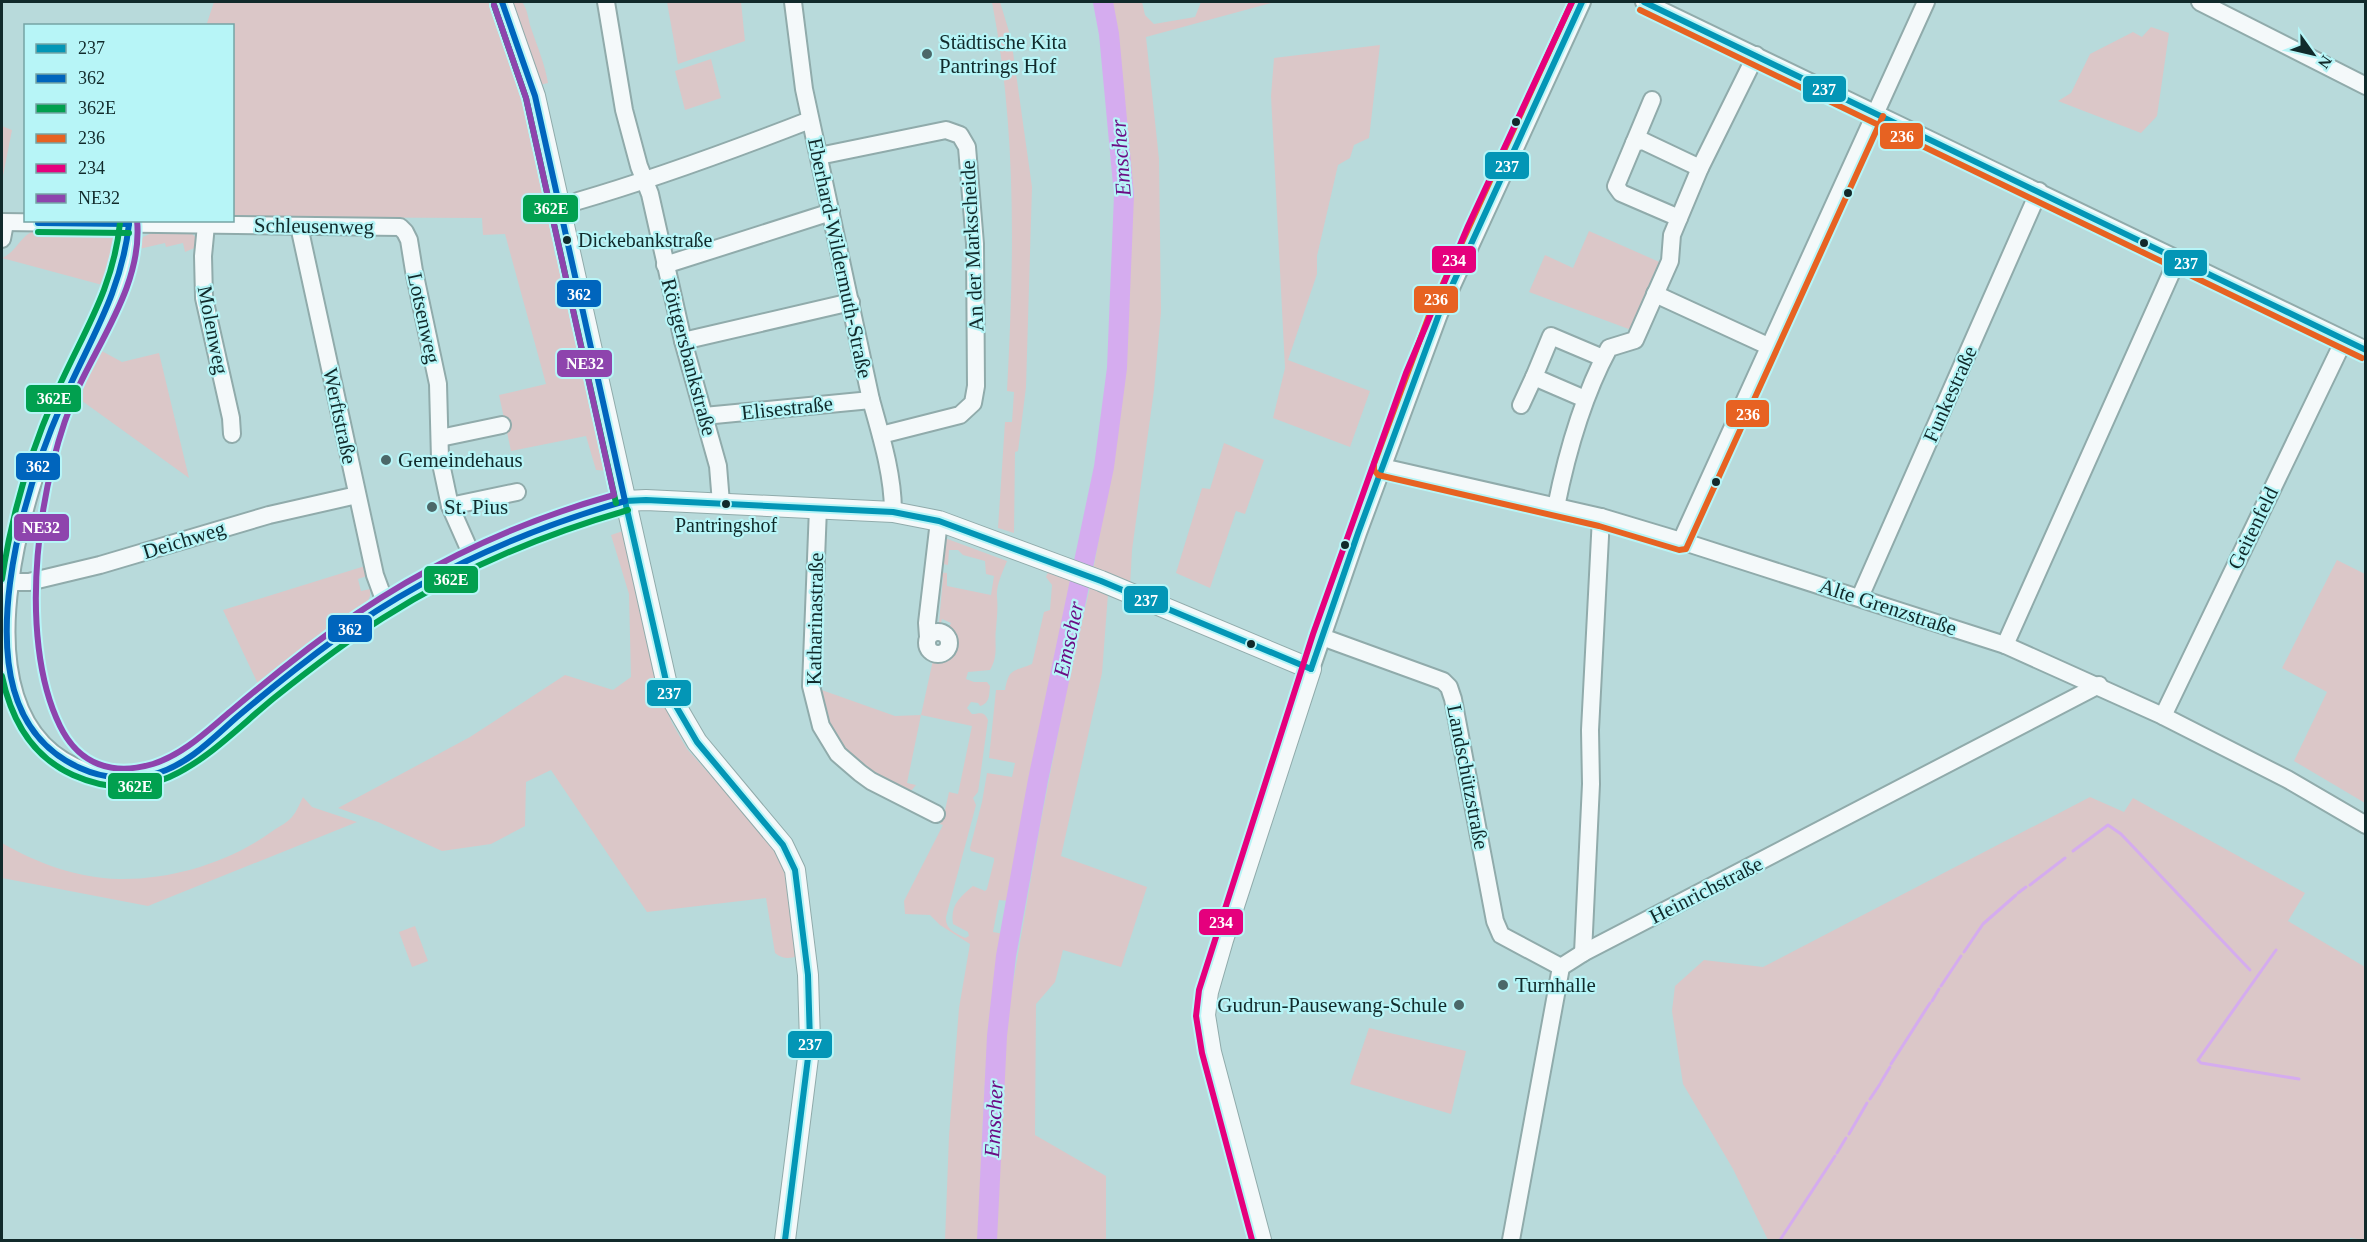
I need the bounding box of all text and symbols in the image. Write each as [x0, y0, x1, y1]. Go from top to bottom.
legend [24, 24, 234, 222]
north arrow [2283, 24, 2343, 84]
place label: Städtische Kita Pantrings Hof [939, 30, 1067, 78]
text: 237 [78, 38, 105, 58]
marker: Städtische Kita Pantrings Hof [920, 47, 934, 61]
text: N [2314, 53, 2335, 72]
text: 362 [78, 68, 105, 88]
line badge: 237 [1802, 75, 1847, 103]
text: 237 [1812, 81, 1836, 98]
text: 362E [78, 98, 116, 118]
unlabelled marker [1510, 116, 1522, 128]
water label: Emscher [1105, 118, 1136, 198]
line badge: 236 [1879, 122, 1924, 150]
text: 236 [78, 128, 105, 148]
text: 236 [1890, 128, 1914, 145]
street label: Eberhard-Wildermuth-Straße [803, 136, 877, 380]
line badge: 237 [1484, 151, 1530, 180]
text: 234 [78, 158, 105, 178]
text: 237 [1495, 158, 1519, 175]
street label: An der Markscheide [956, 160, 988, 332]
unlabelled marker [1842, 187, 1854, 199]
text: NE32 [78, 188, 120, 208]
line badge: 362E [522, 194, 579, 223]
text: 362E [534, 200, 568, 217]
street label: Schleusenweg [254, 213, 375, 239]
place label: Dickebankstraße [578, 229, 713, 251]
marker: Dickebankstraße [561, 234, 573, 246]
unlabelled marker [2138, 237, 2150, 249]
line badge: 234 [1431, 245, 1477, 274]
line badge: 237 [2163, 249, 2208, 277]
text: 234 [1442, 252, 1466, 269]
text: 237 [2174, 255, 2198, 272]
street label: Lotsenweg [403, 270, 445, 366]
street label: Röttgersbankstraße [656, 276, 722, 438]
line badge: 362 [556, 279, 602, 308]
street label: Molenweg [193, 284, 233, 377]
line badge: 236 [1413, 285, 1459, 314]
text: 362 [567, 286, 591, 303]
text: 236 [1424, 291, 1448, 308]
street label: Funkestraße [1918, 342, 1982, 446]
line badge: NE32 [556, 349, 613, 378]
text: NE32 [566, 355, 604, 372]
street label: Werftstraße [318, 366, 362, 466]
line badge: 362E [25, 384, 82, 413]
text: 362E [37, 390, 71, 407]
street label: Elisestraße [740, 391, 834, 425]
line badge: 236 [1725, 399, 1770, 428]
text: 236 [1736, 406, 1760, 423]
place label: Gemeindehaus [398, 448, 523, 472]
line badge: 362 [15, 452, 61, 481]
marker: Gemeindehaus [379, 453, 393, 467]
text: 362 [26, 458, 50, 475]
unlabelled marker [1710, 476, 1722, 488]
street label: Geitenfeld [2223, 482, 2283, 573]
place label: St. Pius [444, 495, 508, 519]
marker: Pantringshof [720, 498, 732, 510]
marker: St. Pius [425, 500, 439, 514]
line badge: NE32 [13, 513, 70, 542]
place label: Pantringshof [675, 514, 777, 537]
street label: Deichweg [140, 516, 229, 564]
text: NE32 [22, 519, 60, 536]
unlabelled marker [1339, 539, 1351, 551]
street label: Katharinastraße [802, 552, 828, 686]
line badge: 362E [423, 565, 479, 594]
text: 362E [434, 571, 468, 588]
street label: Alte Grenzstraße [1816, 574, 1960, 640]
line badge: 237 [1123, 585, 1169, 614]
text: 237 [1134, 592, 1158, 609]
water label: Emscher [1048, 598, 1089, 680]
line badge: 362 [327, 614, 373, 643]
text: 362 [338, 621, 362, 638]
unlabelled marker [1245, 638, 1257, 650]
line badge: 237 [646, 679, 692, 707]
text: 237 [657, 685, 681, 702]
street label: Landschützstraße [1442, 703, 1494, 851]
line badge: 362E [107, 772, 163, 800]
text: 362E [118, 778, 152, 795]
street label: Heinrichstraße [1645, 851, 1767, 929]
line badge: 234 [1198, 908, 1244, 936]
text: 234 [1209, 914, 1233, 931]
place label: Turnhalle [1515, 973, 1596, 997]
marker: Turnhalle [1496, 978, 1510, 992]
place label: Gudrun-Pausewang-Schule [1217, 993, 1447, 1017]
marker: Gudrun-Pausewang-Schule [1452, 998, 1466, 1012]
line badge: 237 [787, 1030, 833, 1059]
text: 237 [798, 1036, 822, 1053]
water label: Emscher [979, 1080, 1008, 1159]

